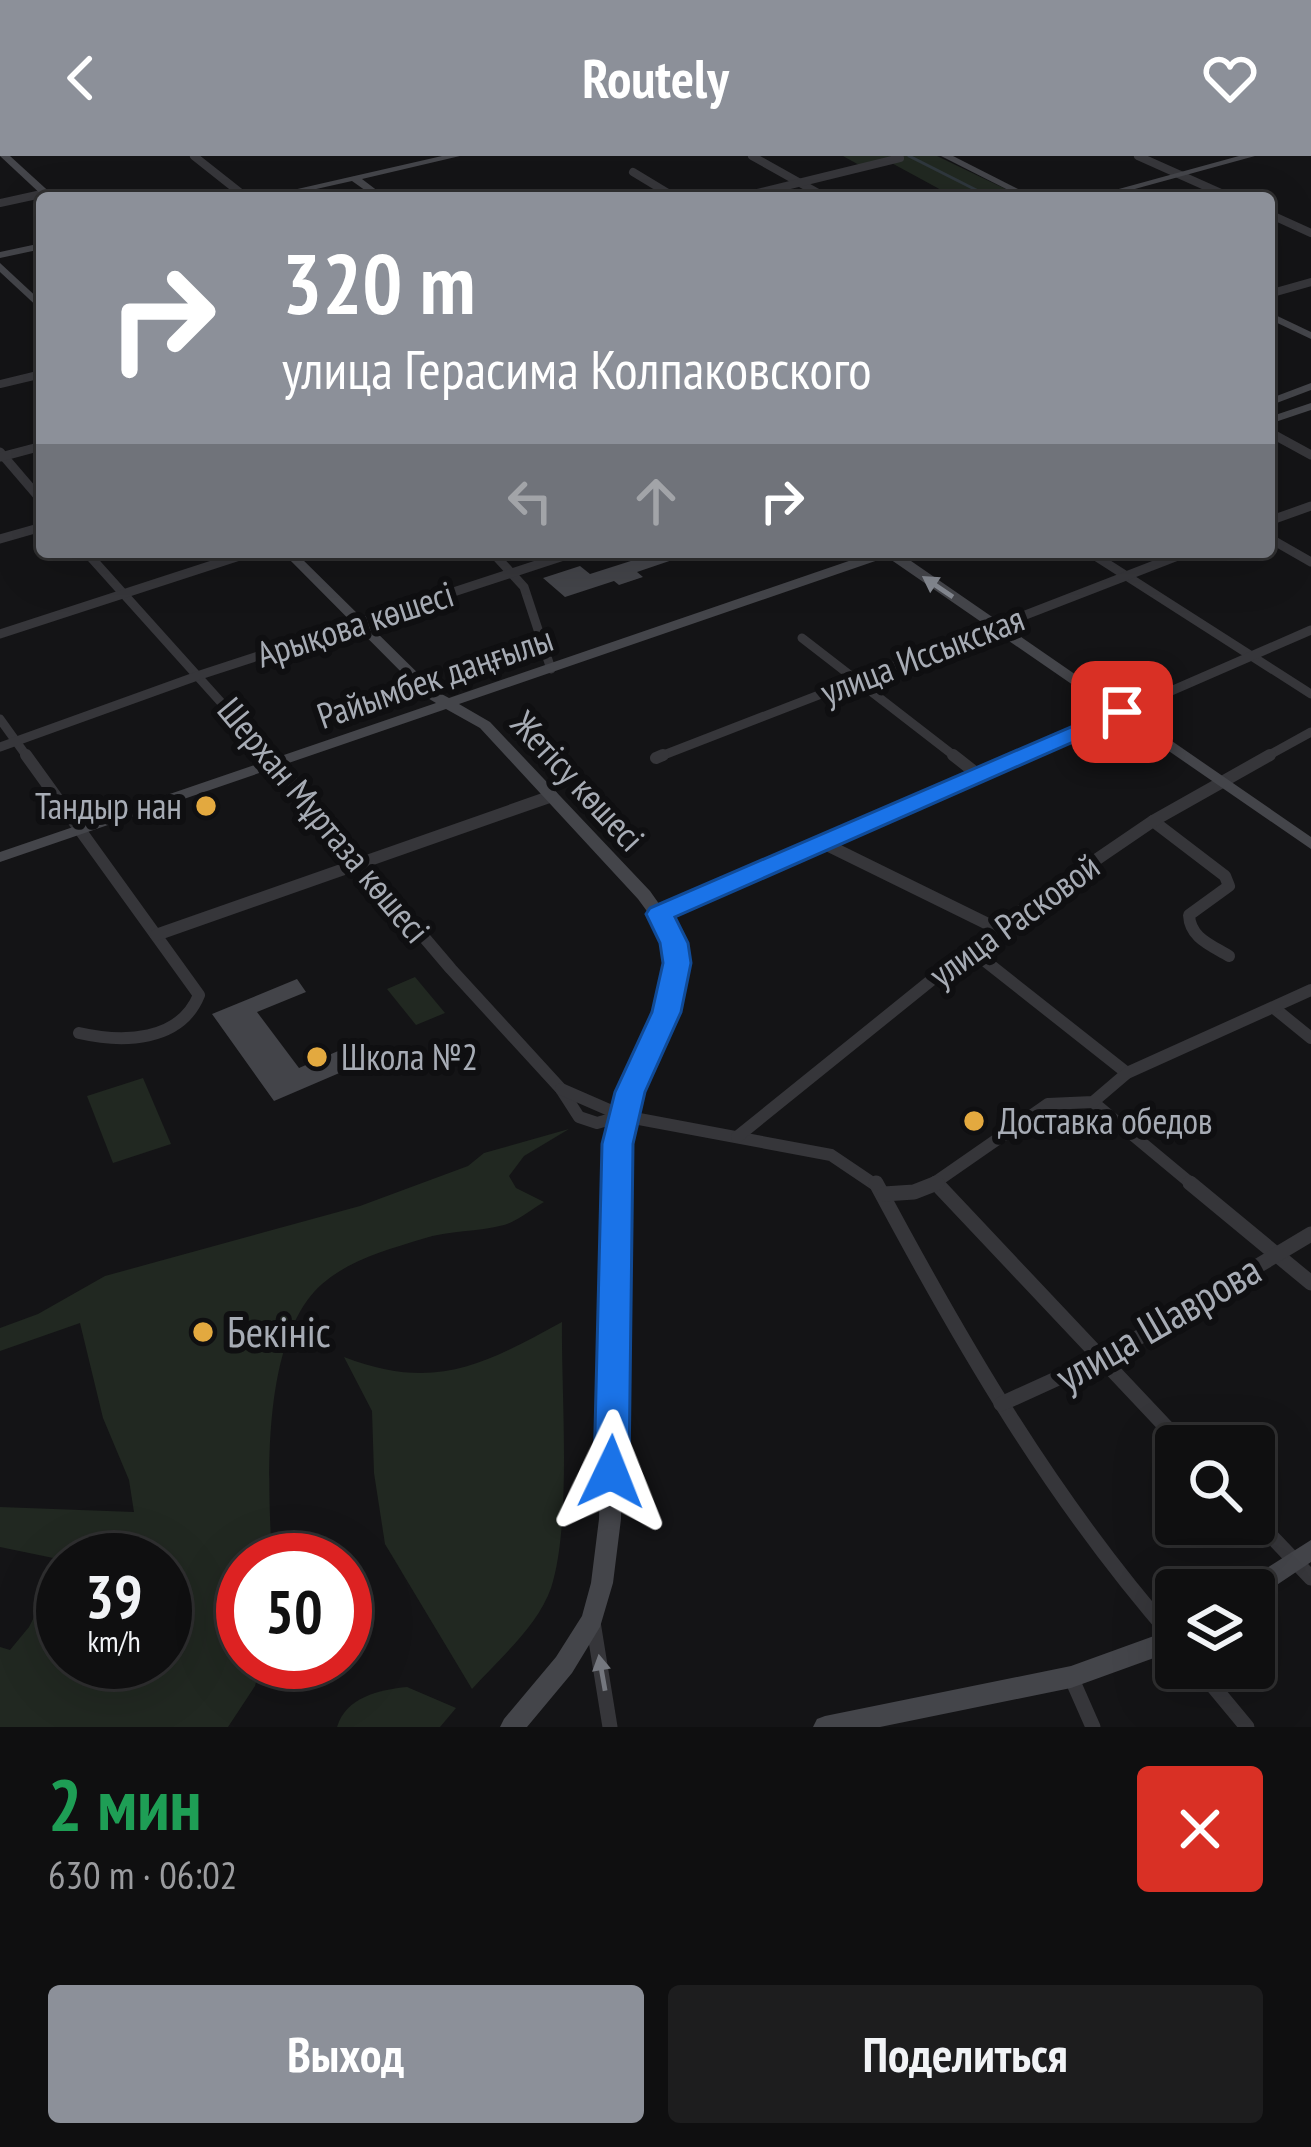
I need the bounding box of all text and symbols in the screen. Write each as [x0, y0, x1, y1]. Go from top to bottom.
text: Routely [582, 43, 729, 113]
icon: back [48, 45, 114, 111]
icon: heart [1197, 45, 1263, 111]
text: 320 m [282, 228, 475, 337]
icon: right [84, 240, 240, 396]
text: улица Герасима Колпаковского [282, 334, 872, 404]
icon: left [497, 468, 563, 534]
icon: ahead [623, 468, 689, 534]
icon: right [749, 468, 815, 534]
street label: Арықова көшесі [250, 570, 459, 677]
one-way arrow [922, 576, 955, 598]
street label: улица Иссыкская [813, 594, 1030, 715]
street label: Райымбек даңғылы [311, 614, 559, 739]
pin [1071, 661, 1173, 763]
icon: arrive [1089, 679, 1155, 745]
street label: Шерхан Мұртаза көшесі [208, 687, 441, 952]
street label: Жетісу көшесі [501, 700, 655, 861]
place label: Тандыр нан [35, 782, 182, 829]
marker: Тандыр нан [193, 793, 219, 819]
street label: улица Расковой [919, 842, 1108, 997]
place label: Школа №2 [341, 1033, 478, 1080]
marker: Школа №2 [304, 1044, 330, 1070]
place label: Доставка обедов [998, 1097, 1213, 1144]
marker: Доставка обедов [961, 1108, 987, 1134]
street label: улица Шаврова [1045, 1242, 1270, 1403]
place label: Бекініс [227, 1304, 331, 1359]
marker: Бекініс [190, 1319, 216, 1345]
position arrow [548, 1409, 674, 1535]
map controls [1155, 1425, 1275, 1689]
button: search [1155, 1425, 1275, 1545]
speed limit sign: 50 [216, 1533, 372, 1689]
text: 39 [85, 1557, 143, 1635]
button: layers [1155, 1569, 1275, 1689]
text: km/h [87, 1621, 141, 1660]
one-way arrow [593, 1654, 612, 1691]
text: 2 мин [48, 1757, 202, 1850]
button: close [1137, 1766, 1263, 1892]
text: 630 m · 06:02 [48, 1849, 237, 1900]
button: Выход [48, 1985, 644, 2123]
button: Поделиться [668, 1985, 1263, 2123]

